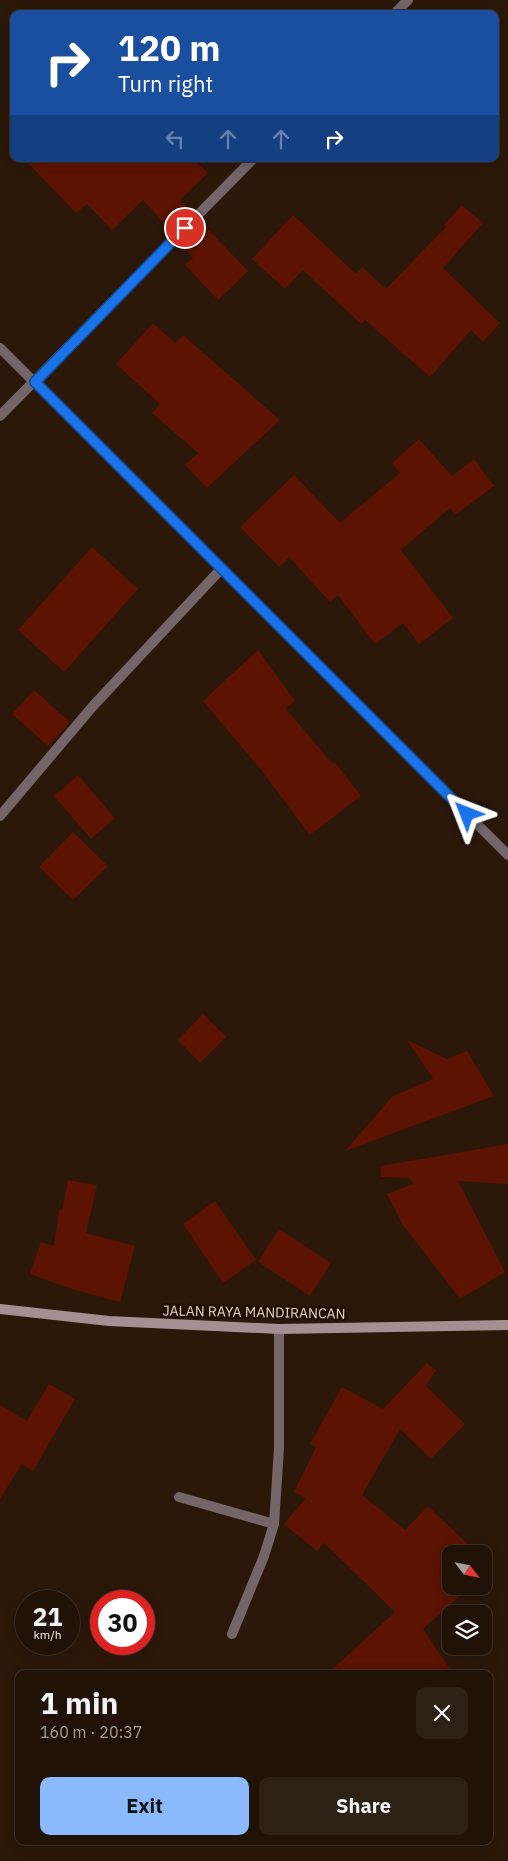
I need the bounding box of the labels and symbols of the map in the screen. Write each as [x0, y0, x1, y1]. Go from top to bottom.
pin [164, 207, 206, 249]
position arrow [440, 787, 492, 839]
street label: JALAN RAYA MANDIRANCAN [162, 1301, 346, 1323]
north arrow [442, 1545, 492, 1595]
speed limit sign: 30 [90, 1590, 155, 1655]

